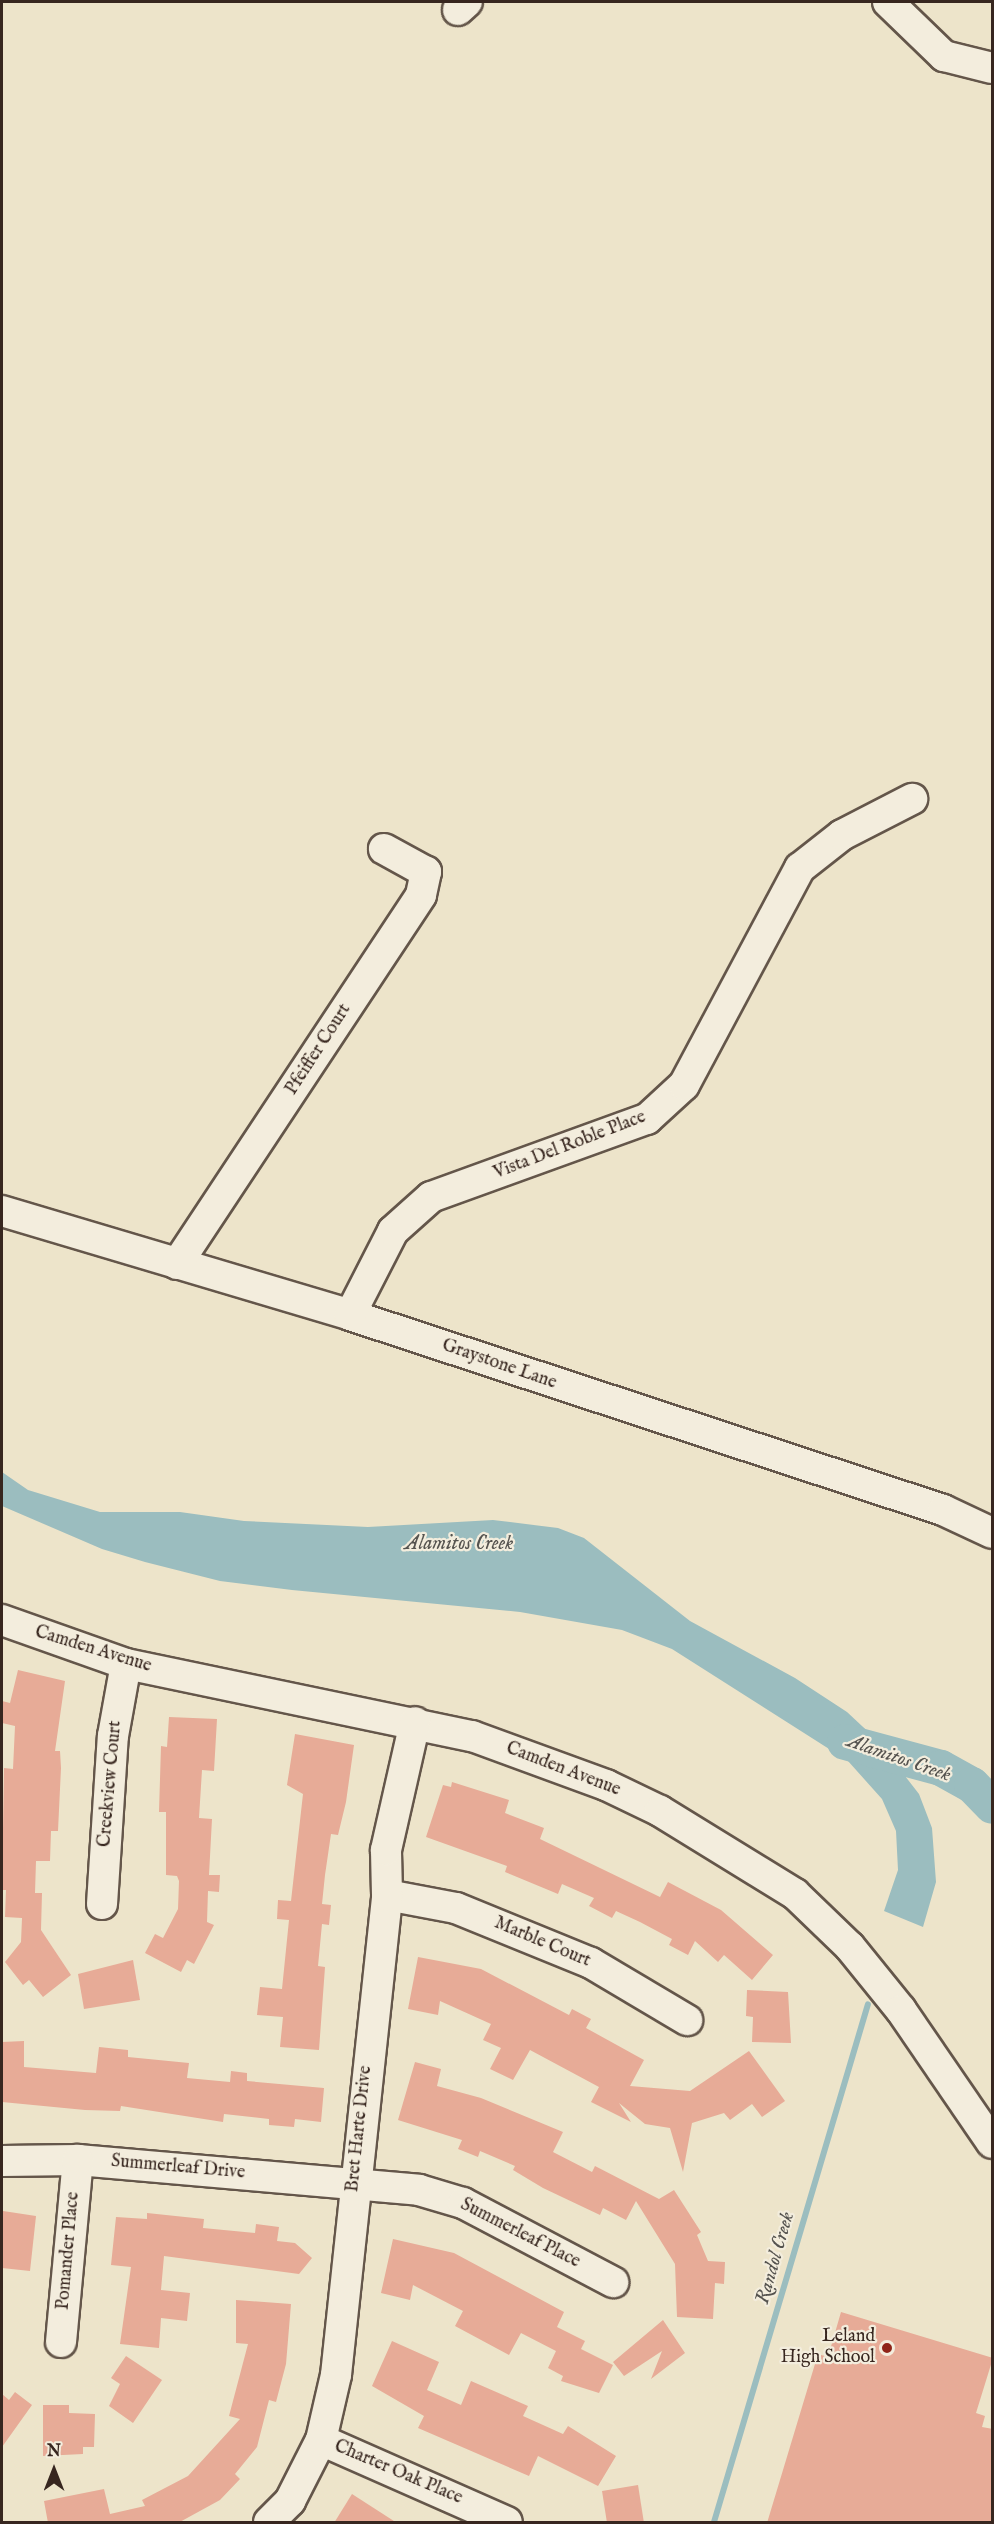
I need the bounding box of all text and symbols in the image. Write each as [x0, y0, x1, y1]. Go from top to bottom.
street label: Pfeiffer Court [282, 1000, 356, 1100]
street label: Vista Del Roble Place [491, 1107, 649, 1185]
street label: Graystone Lane [439, 1335, 559, 1395]
water label: Alamitos Creek [405, 1531, 513, 1555]
street label: Camden Avenue [32, 1622, 154, 1678]
street label: Creekview Court [95, 1720, 127, 1848]
water label: Alamitos Creek [844, 1729, 954, 1787]
street label: Camden Avenue [503, 1738, 623, 1802]
street label: Marble Court [491, 1913, 593, 1973]
street label: Bret Harte Drive [343, 2065, 377, 2193]
street label: Summerleaf Drive [110, 2151, 246, 2185]
street label: Pomander Place [53, 2191, 85, 2311]
street label: Summerleaf Place [456, 2194, 584, 2274]
water label: Randol Creek [750, 2209, 800, 2307]
place label: Leland High School [781, 2327, 875, 2370]
marker: Leland High School [880, 2341, 894, 2355]
street label: Charter Oak Place [331, 2436, 465, 2510]
north arrow [24, 2440, 84, 2500]
text: N [47, 2442, 61, 2462]

